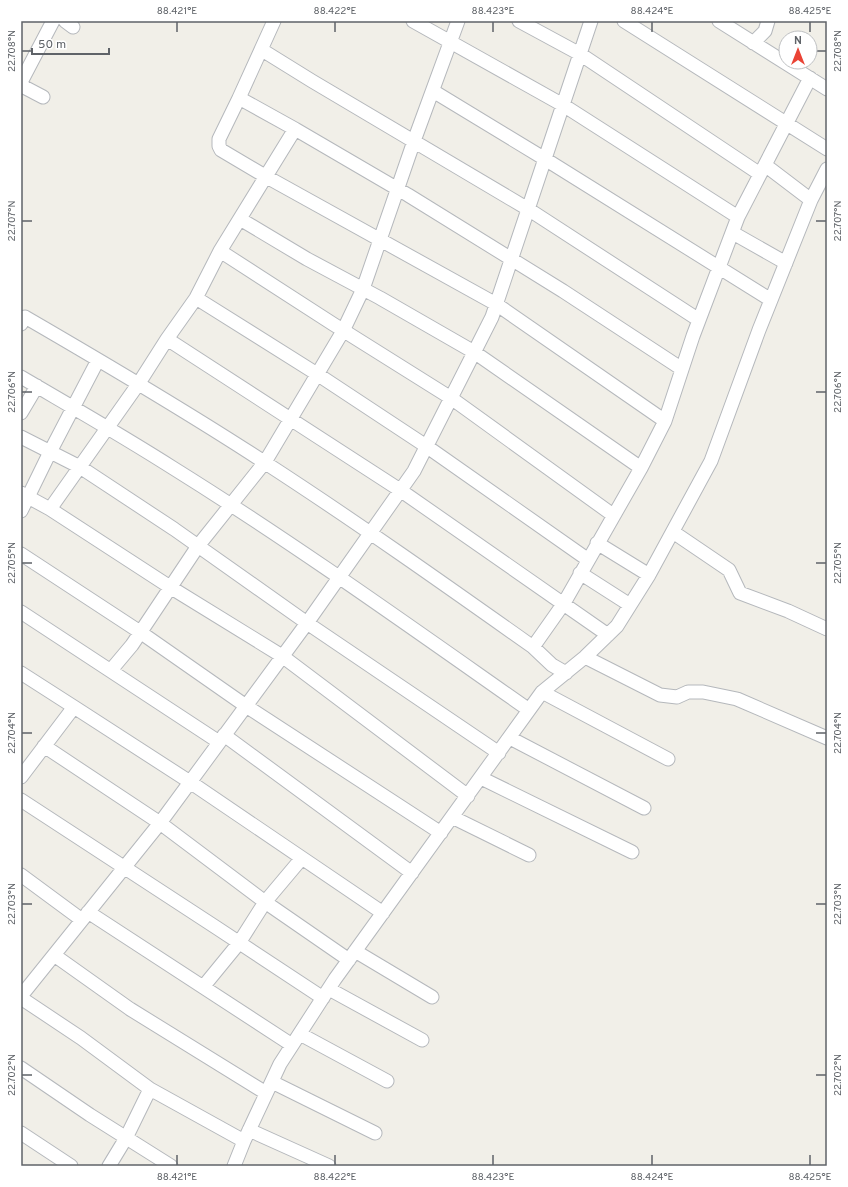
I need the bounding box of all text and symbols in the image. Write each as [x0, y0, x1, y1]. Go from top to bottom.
text: 88.421°E [157, 5, 197, 18]
text: 88.422°E [314, 5, 356, 18]
text: 88.423°E [472, 5, 514, 18]
text: 88.424°E [631, 5, 673, 18]
text: 88.425°E [788, 5, 832, 18]
text: 22.708°N [6, 30, 19, 72]
scale bar [32, 30, 109, 56]
north arrow [778, 30, 818, 70]
text: 22.708°N [832, 30, 845, 72]
text: N [794, 34, 802, 48]
text: 50 m [38, 37, 66, 53]
text: 22.707°N [6, 201, 19, 241]
text: 22.707°N [832, 201, 845, 241]
text: 22.706°N [6, 371, 19, 413]
text: 22.706°N [832, 371, 845, 413]
text: 22.705°N [6, 542, 19, 584]
text: 22.705°N [832, 542, 845, 584]
text: 22.704°N [6, 712, 19, 754]
text: 22.704°N [832, 712, 845, 754]
text: 22.703°N [6, 883, 19, 925]
text: 22.703°N [832, 883, 845, 925]
text: 22.702°N [6, 1054, 19, 1096]
text: 22.702°N [832, 1054, 845, 1096]
text: 88.421°E [157, 1171, 197, 1184]
text: 88.422°E [314, 1171, 356, 1184]
text: 88.423°E [472, 1171, 514, 1184]
text: 88.424°E [631, 1171, 673, 1184]
text: 88.425°E [788, 1171, 832, 1184]

